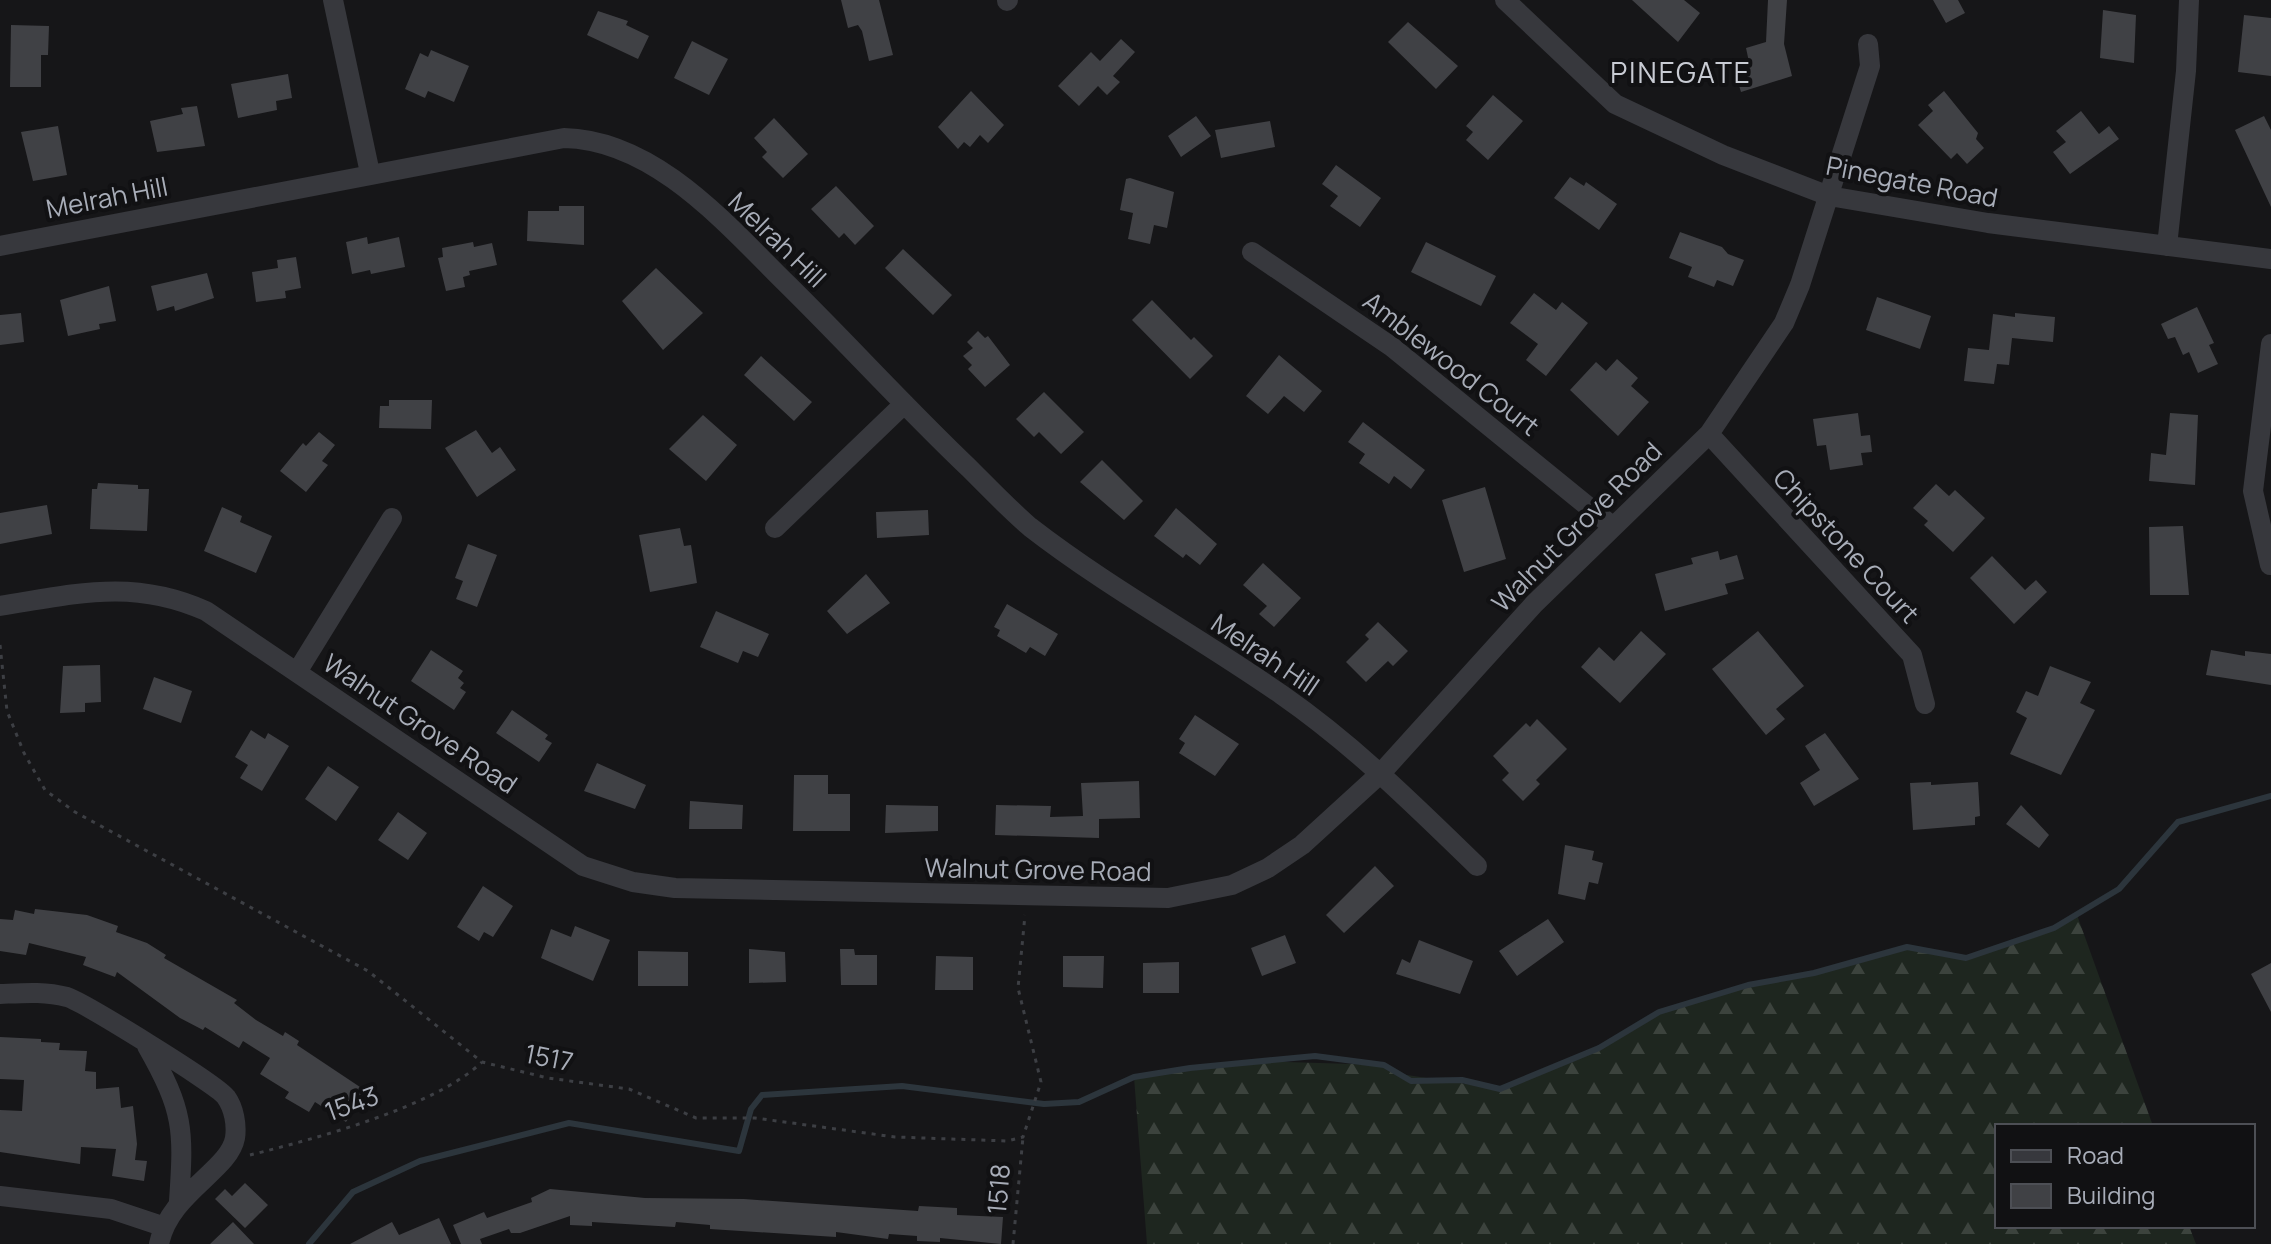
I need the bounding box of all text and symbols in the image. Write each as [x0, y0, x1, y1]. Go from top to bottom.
district label: PINEGATE [1610, 53, 1752, 91]
street label: Pinegate Road [1823, 147, 2001, 215]
street label: Melrah Hill [43, 168, 171, 226]
street label: Melrah Hill [721, 184, 834, 295]
street label: Amblewood Court [1356, 283, 1547, 443]
street label: Walnut Grove Road [1483, 433, 1669, 619]
street label: Chipstone Court [1766, 460, 1928, 630]
street label: Melrah Hill [1204, 605, 1327, 704]
street label: Walnut Grove Road [316, 645, 525, 802]
street label: Walnut Grove Road [924, 849, 1152, 889]
street label: 1517 [522, 1035, 576, 1079]
street label: 1543 [320, 1077, 384, 1129]
legend [1995, 1124, 2255, 1228]
text: Road [2067, 1138, 2124, 1171]
street label: 1518 [978, 1162, 1018, 1216]
text: Building [2067, 1178, 2155, 1211]

